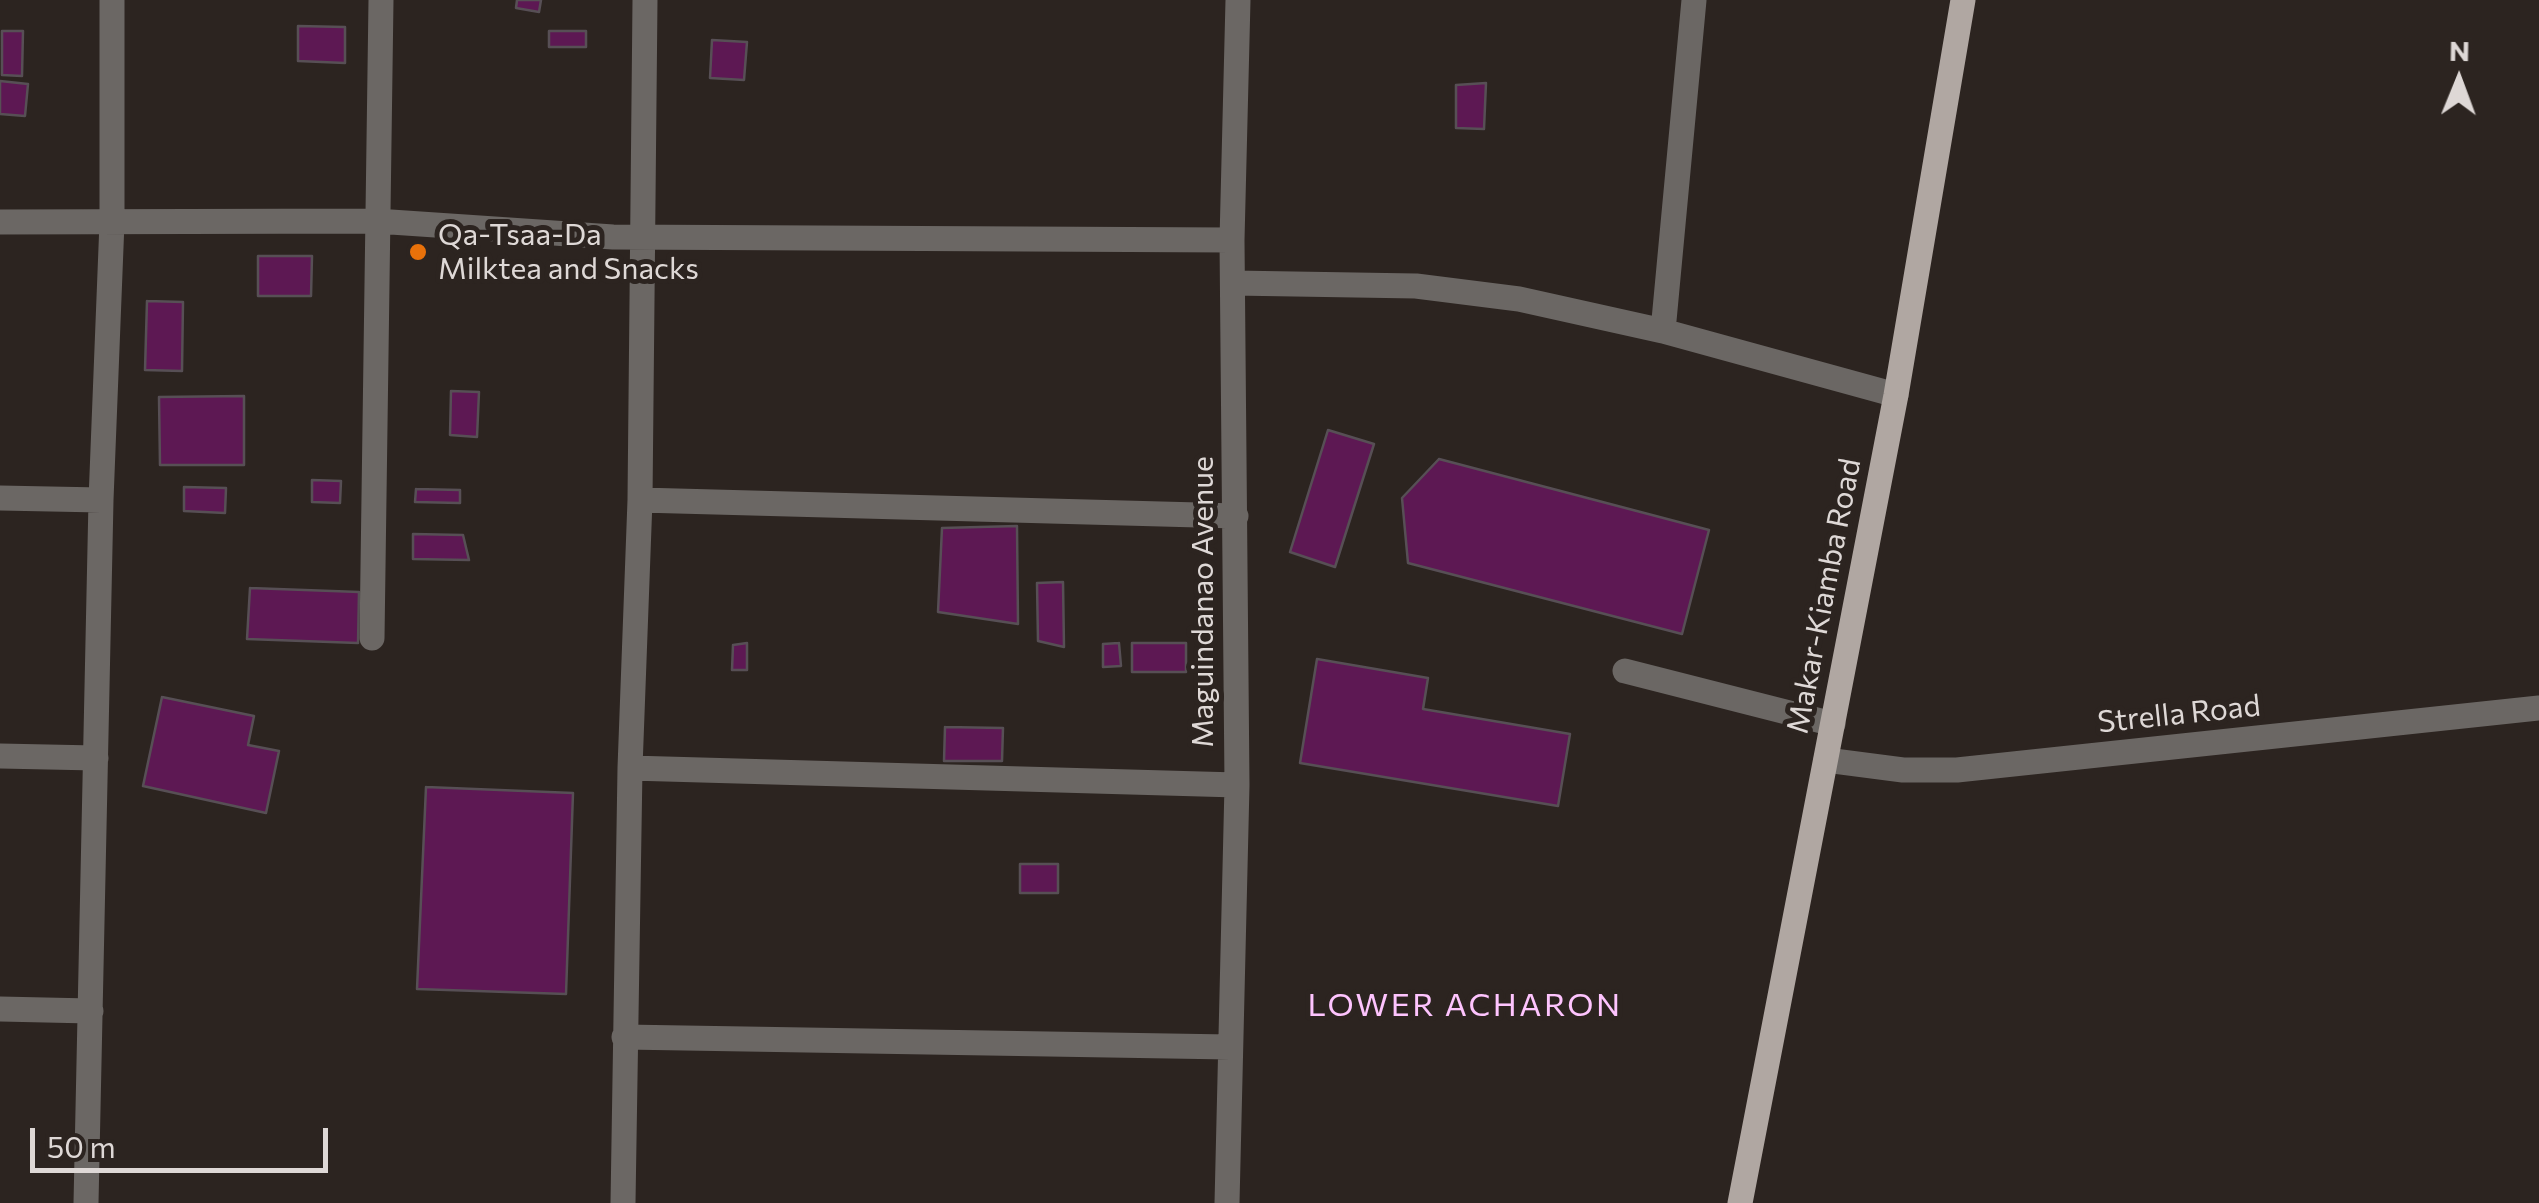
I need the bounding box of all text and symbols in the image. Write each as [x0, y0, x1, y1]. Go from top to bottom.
north arrow [2409, 30, 2509, 130]
text: N [2449, 33, 2470, 67]
place label: Qa-Tsaa-Da Milktea and Snacks [438, 217, 699, 288]
marker: Qa-Tsaa-Da Milktea and Snacks [407, 241, 429, 263]
street label: Makar-Kiamba Road [1780, 455, 1868, 737]
street label: Maguindanao Avenue [1185, 456, 1221, 748]
street label: Strella Road [2096, 688, 2262, 740]
district label: LOWER ACHARON [1307, 986, 1623, 1024]
scale bar [35, 1108, 332, 1170]
text: 50 m [47, 1127, 116, 1164]

